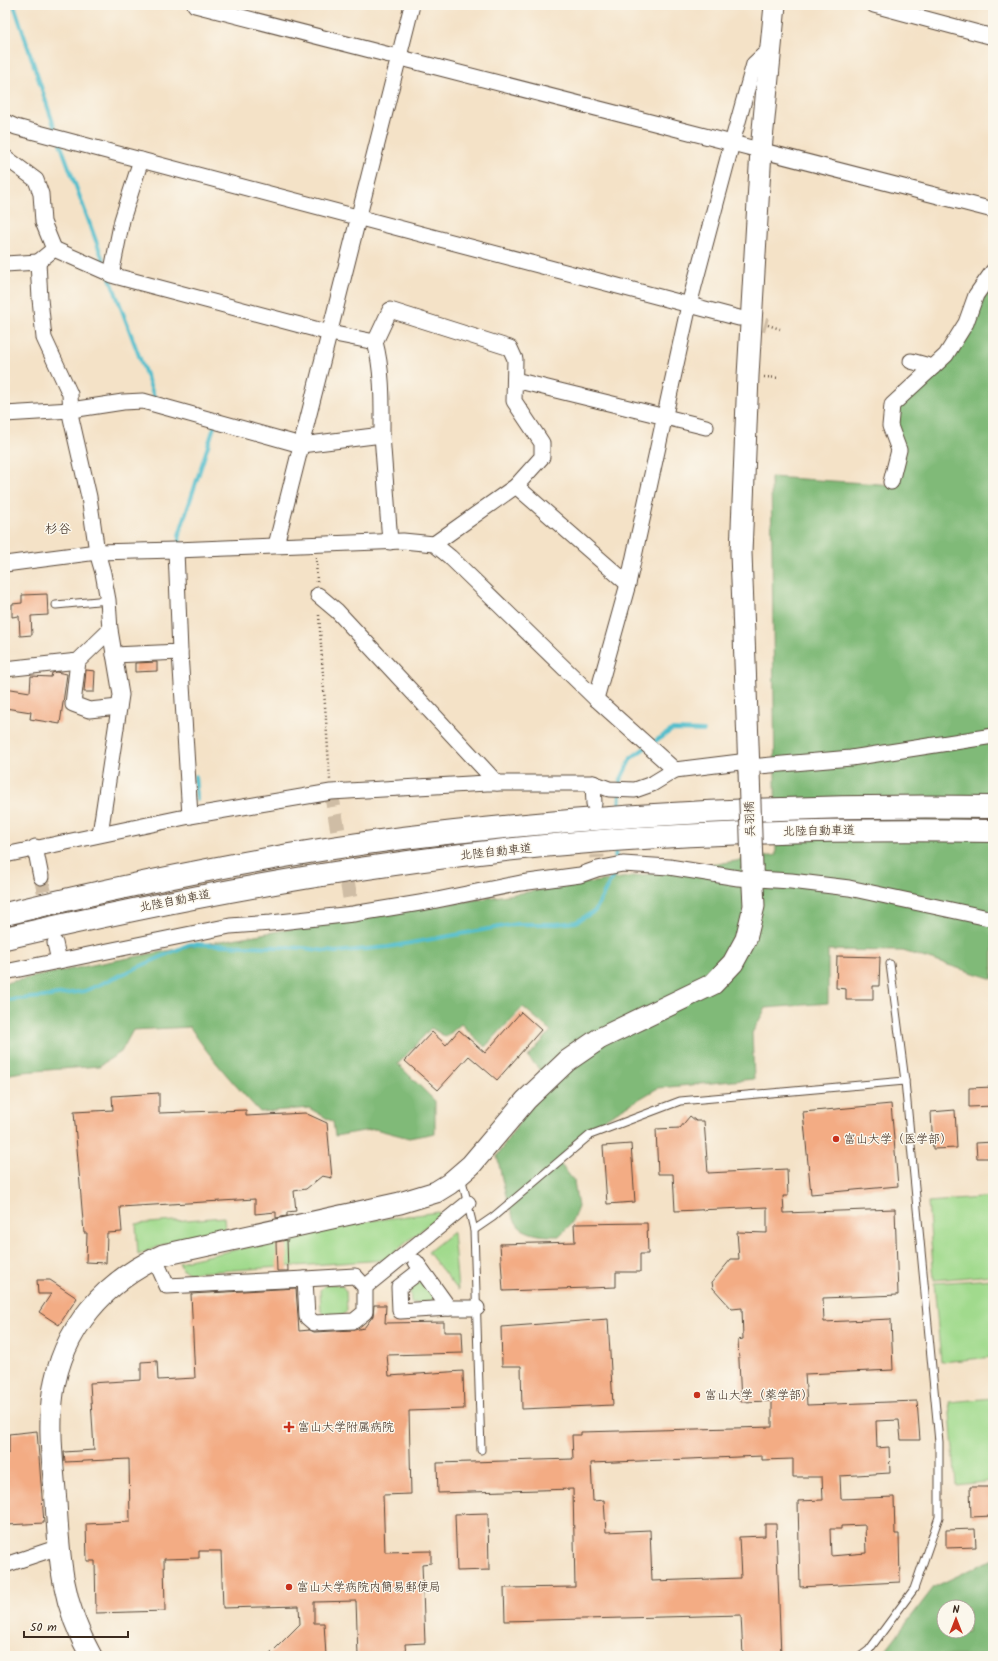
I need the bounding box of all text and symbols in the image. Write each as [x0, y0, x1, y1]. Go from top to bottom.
district label: 杉谷 [45, 519, 71, 540]
street label: 呉羽橋 [740, 801, 760, 837]
street label: 北陸自動車道 [783, 821, 855, 841]
street label: 北陸自動車道 [459, 839, 533, 865]
street label: 北陸自動車道 [138, 885, 212, 917]
place label: 富山大学（医学部） [844, 1130, 952, 1149]
marker: 富山大学（医学部） [831, 1134, 841, 1144]
place label: 富山大学（薬学部） [705, 1386, 813, 1405]
marker: 富山大学（薬学部） [692, 1390, 702, 1400]
place label: 富山大学附属病院 [298, 1418, 394, 1437]
marker: 富山大学附属病院 [283, 1421, 295, 1433]
place label: 富山大学病院内簡易郵便局 [297, 1578, 441, 1597]
marker: 富山大学病院内簡易郵便局 [284, 1582, 294, 1592]
north arrow [936, 1599, 976, 1639]
text: N [953, 1601, 960, 1619]
scale bar [24, 1613, 128, 1639]
text: 50 m [30, 1618, 57, 1637]

